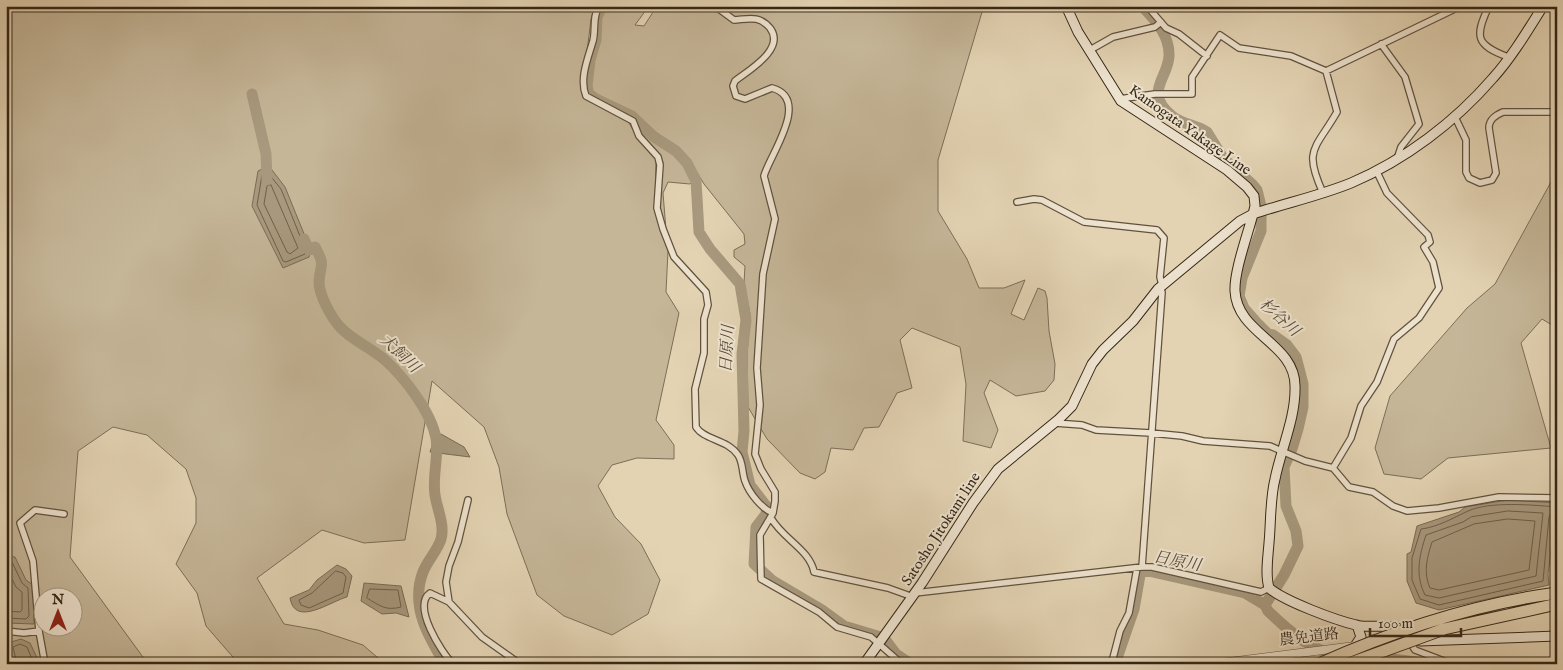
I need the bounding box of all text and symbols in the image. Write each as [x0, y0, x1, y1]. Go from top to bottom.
street label: Kamogata Yakage Line [1125, 81, 1255, 179]
water label: 杉谷川 [1254, 295, 1305, 343]
water label: 日原川 [717, 323, 739, 373]
water label: 犬飼川 [375, 330, 425, 379]
street label: Satosho Jitokami line [897, 469, 985, 589]
water label: 日原川 [1152, 548, 1204, 577]
north arrow [32, 588, 82, 638]
text: N [51, 591, 64, 609]
scale bar [1370, 605, 1462, 637]
text: 100 m [1378, 614, 1414, 633]
street label: 農免道路 [1278, 624, 1340, 650]

